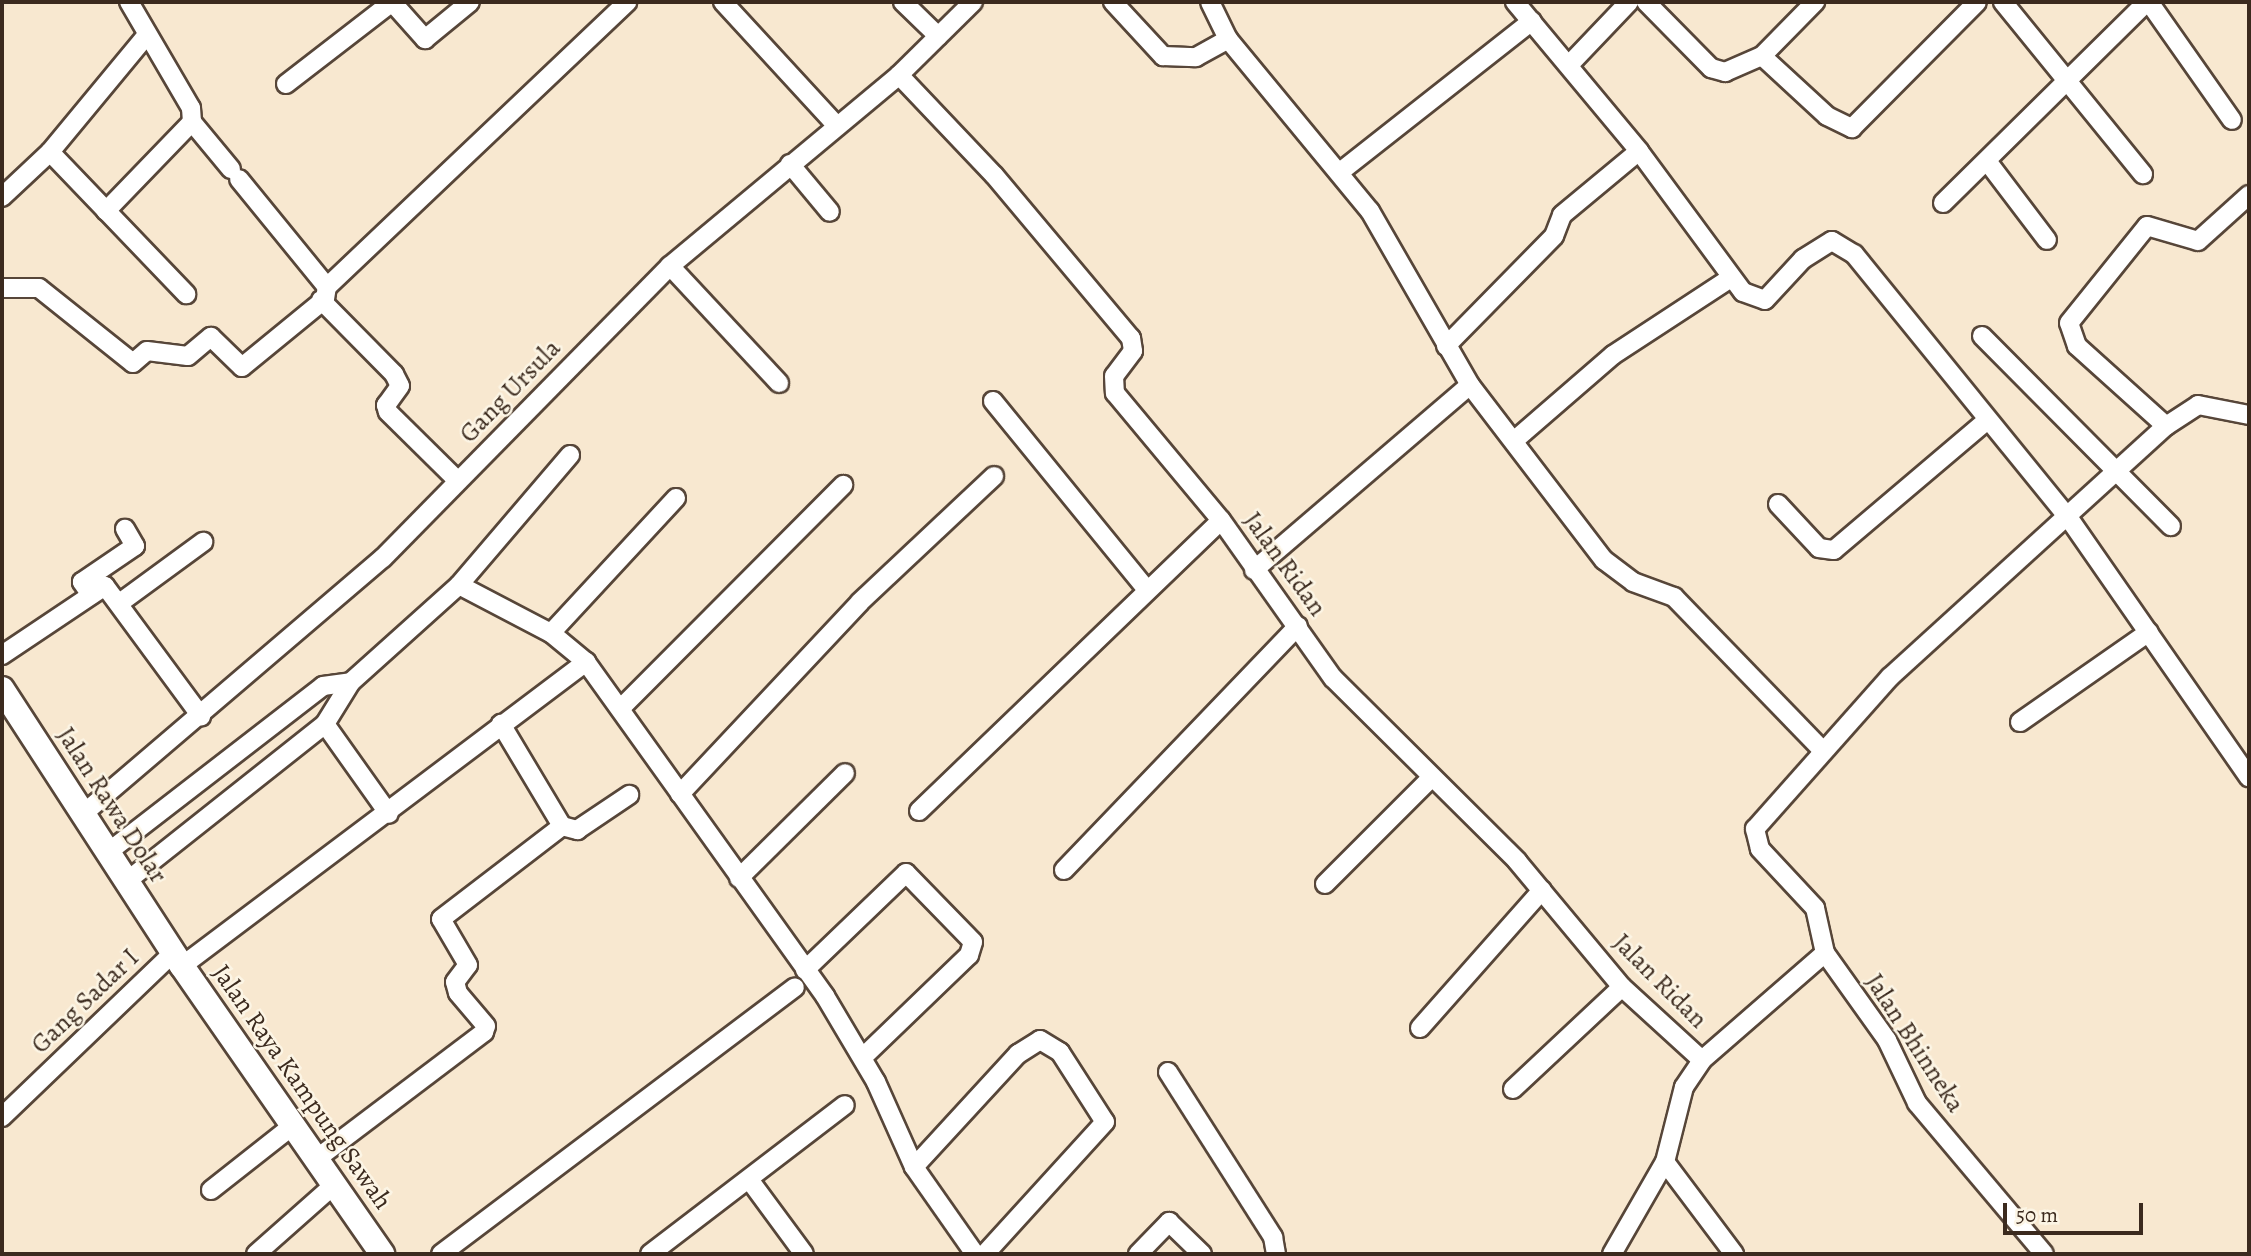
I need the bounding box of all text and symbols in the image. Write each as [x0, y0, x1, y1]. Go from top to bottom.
street label: Gang Ursula [453, 333, 567, 449]
street label: Jalan Ridan [1237, 506, 1333, 622]
street label: Jalan Rawa Dolar [50, 721, 174, 889]
street label: Jalan Ridan [1606, 927, 1714, 1035]
street label: Gang Sadar I [25, 942, 145, 1060]
street label: Jalan Raya Kampung Sawah [205, 958, 399, 1216]
street label: Jalan Bhinneka [1859, 968, 1971, 1118]
scale bar [2006, 1190, 2146, 1234]
text: 50 m [2016, 1201, 2058, 1229]

